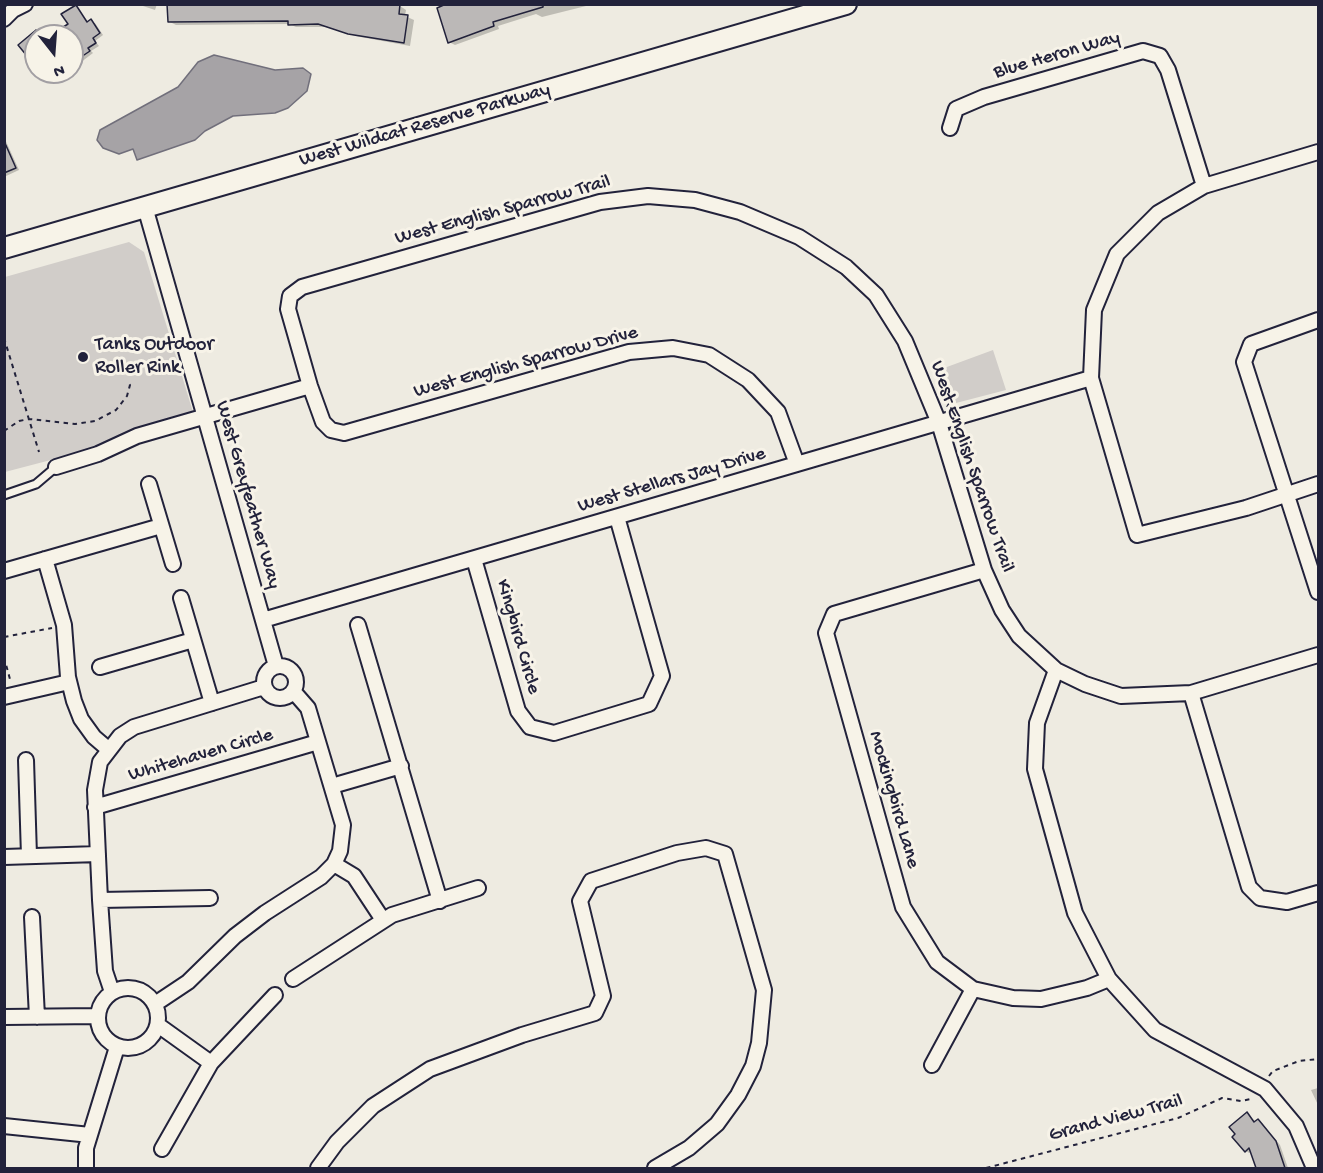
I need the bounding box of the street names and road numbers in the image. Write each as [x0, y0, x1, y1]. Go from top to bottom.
street label: Blue Heron Way [991, 26, 1123, 86]
street label: West Wildcat Reserve Parkway [297, 79, 553, 173]
street label: West English Sparrow Trail [393, 171, 613, 251]
street label: West English Sparrow Drive [411, 322, 641, 404]
street label: West English Sparrow Trail [923, 358, 1019, 576]
street label: West Greyfeather Way [209, 398, 285, 592]
street label: West Stellars Jay Drive [575, 443, 769, 519]
street label: Kingbird Circle [489, 577, 545, 697]
street label: Whitehaven Circle [126, 724, 276, 788]
street label: Mockingbird Lane [862, 729, 924, 871]
street label: Grand View Trail [1047, 1090, 1185, 1148]

